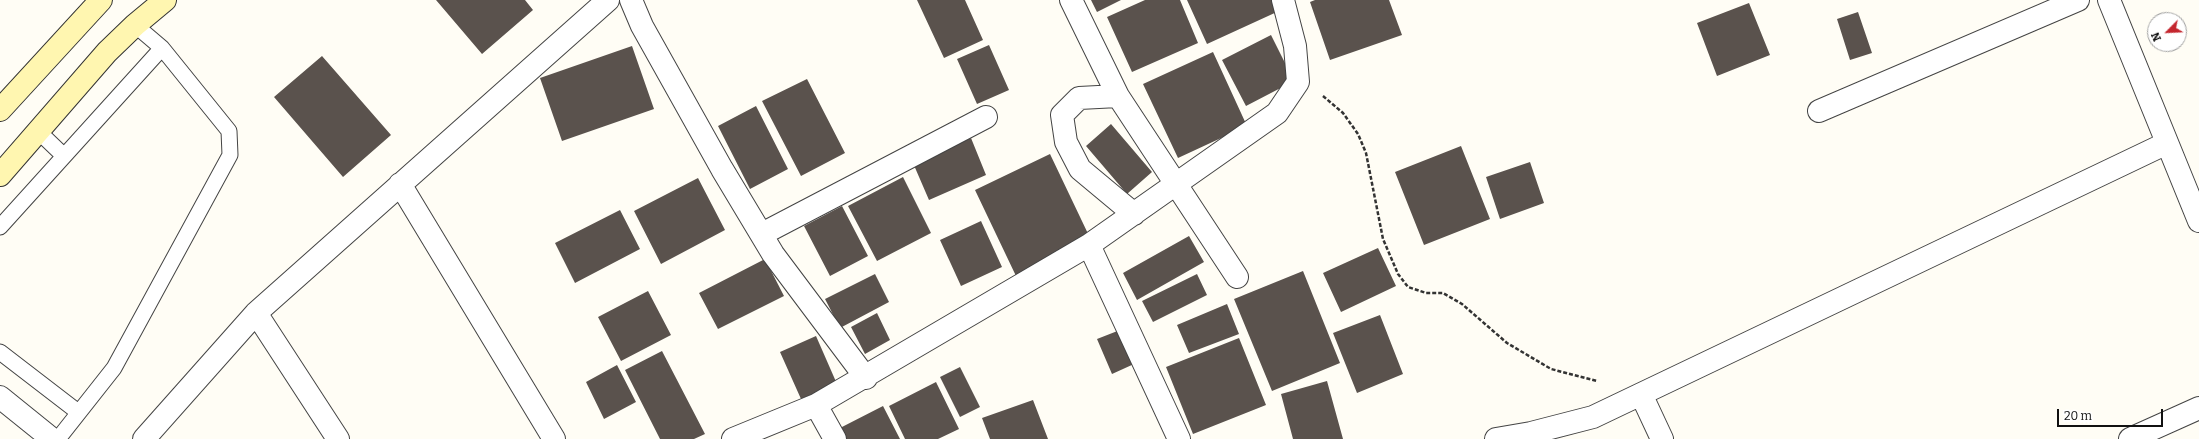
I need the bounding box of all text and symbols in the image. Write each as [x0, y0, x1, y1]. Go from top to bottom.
north arrow [2147, 12, 2187, 52]
text: N [2149, 30, 2164, 43]
scale bar [2059, 401, 2165, 427]
text: 20 m [2064, 409, 2092, 423]

